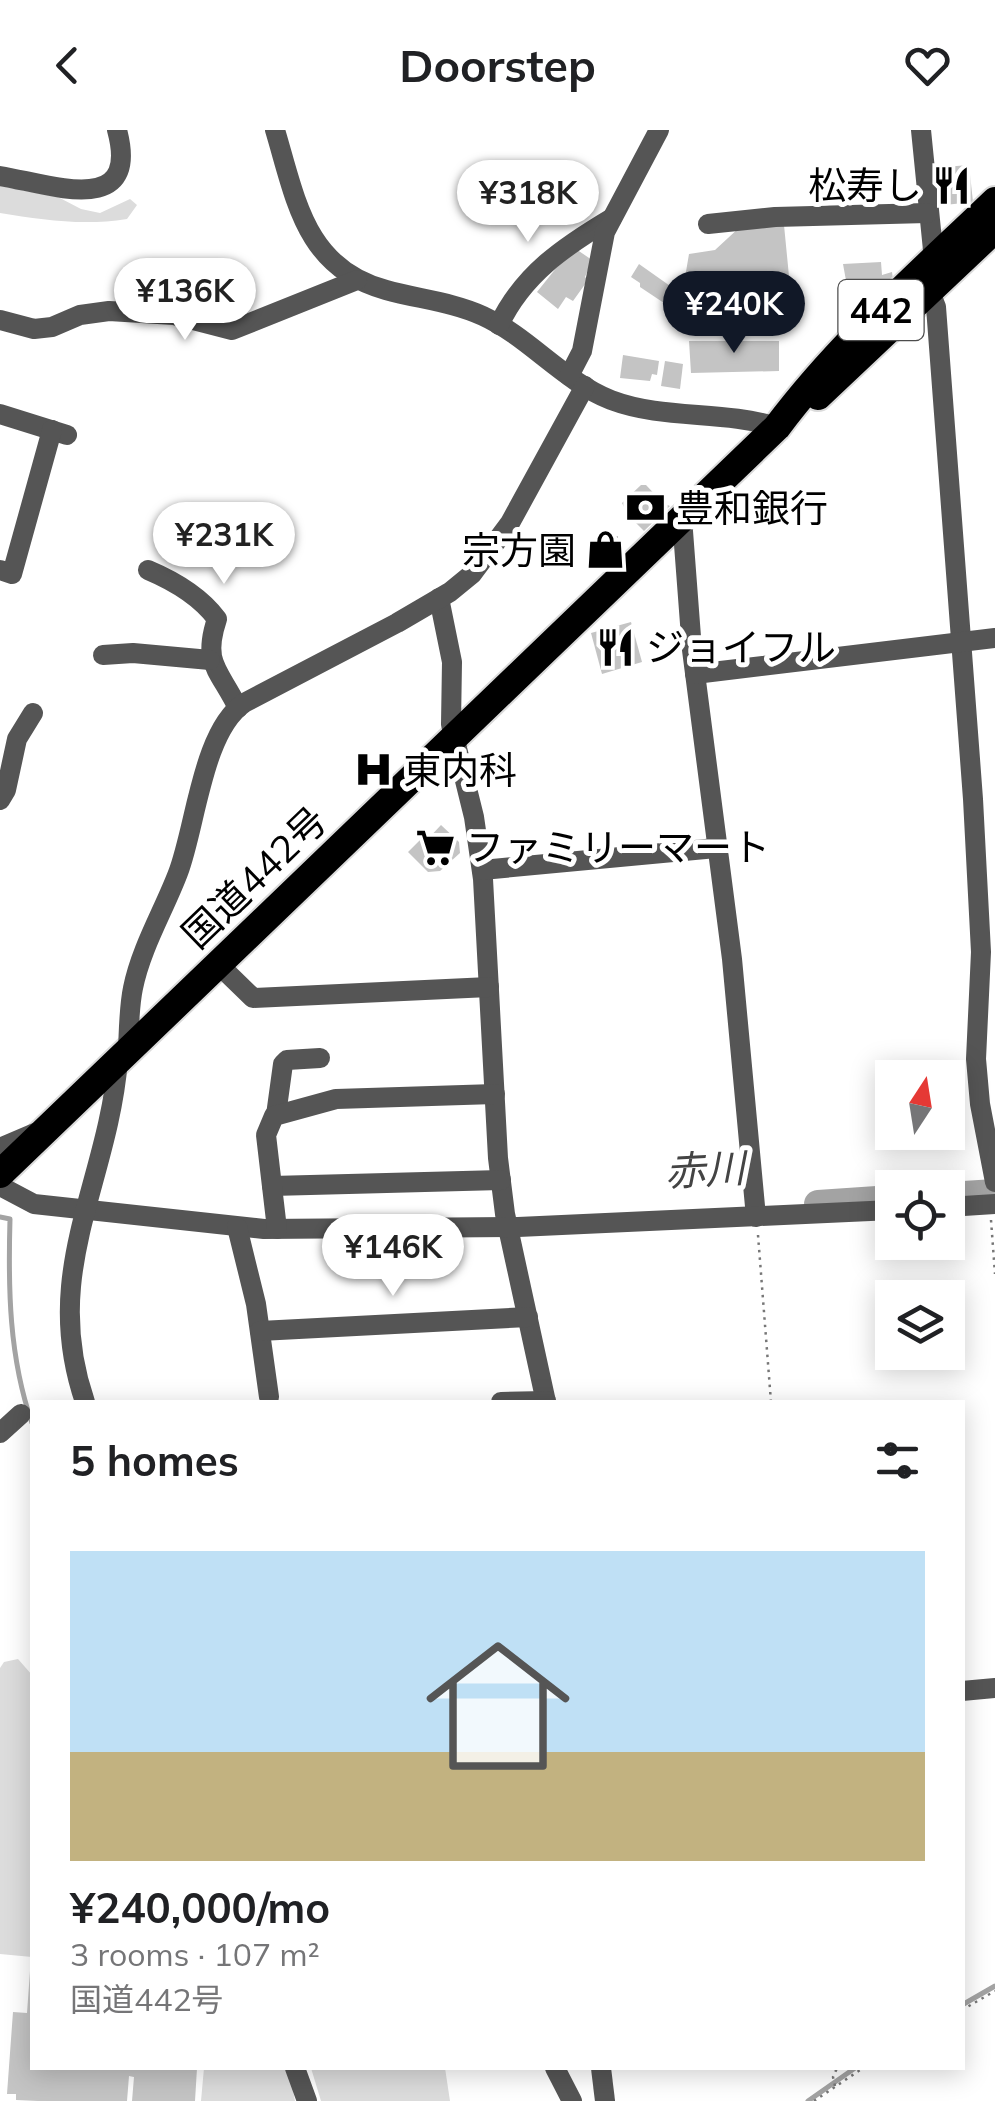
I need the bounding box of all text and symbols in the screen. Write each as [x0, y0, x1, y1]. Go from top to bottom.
text: Doorstep [399, 37, 596, 93]
icon: back [40, 38, 95, 93]
icon: heart [900, 38, 955, 93]
pin: ¥318K [458, 160, 598, 245]
place label: 松寿し [808, 161, 922, 209]
restaurant icon: 松寿し [931, 164, 973, 206]
text: ¥318K [479, 172, 577, 212]
pin: ¥136K [115, 258, 255, 343]
text: ¥136K [136, 270, 234, 310]
pin: ¥240K [664, 271, 804, 356]
road number: 442 [838, 280, 924, 340]
text: ¥240K [685, 283, 783, 323]
place label: 豊和銀行 [676, 484, 828, 532]
bank icon: 豊和銀行 [625, 487, 667, 529]
pin: ¥231K [154, 502, 294, 587]
text: ¥231K [175, 514, 273, 554]
place label: 宗方園 [462, 526, 576, 574]
shop icon: 宗方園 [585, 529, 627, 571]
place label: ジョイフル [646, 623, 836, 671]
restaurant icon: ジョイフル [595, 626, 637, 668]
place label: 東内科 [403, 746, 517, 794]
hospital icon: 東内科 [352, 749, 394, 791]
street label: 国道442号 [172, 796, 336, 958]
place label: ファミリーマート [466, 823, 770, 871]
supermarket icon: ファミリーマート [415, 826, 457, 868]
north arrow [875, 1060, 965, 1150]
map controls [875, 1060, 965, 1370]
water label: 赤川 [664, 1142, 750, 1196]
button: locate [875, 1170, 965, 1260]
pin: ¥146K [323, 1214, 463, 1299]
text: ¥146K [344, 1226, 442, 1266]
button: layers [875, 1280, 965, 1370]
icon: filters [870, 1433, 925, 1488]
text: 5 homes [70, 1434, 239, 1487]
icon: home [408, 1616, 588, 1796]
text: ¥240,000/mo [70, 1881, 330, 1934]
text: 3 rooms · 107 m² [70, 1934, 320, 1974]
text: 国道442号 [70, 1979, 224, 2019]

